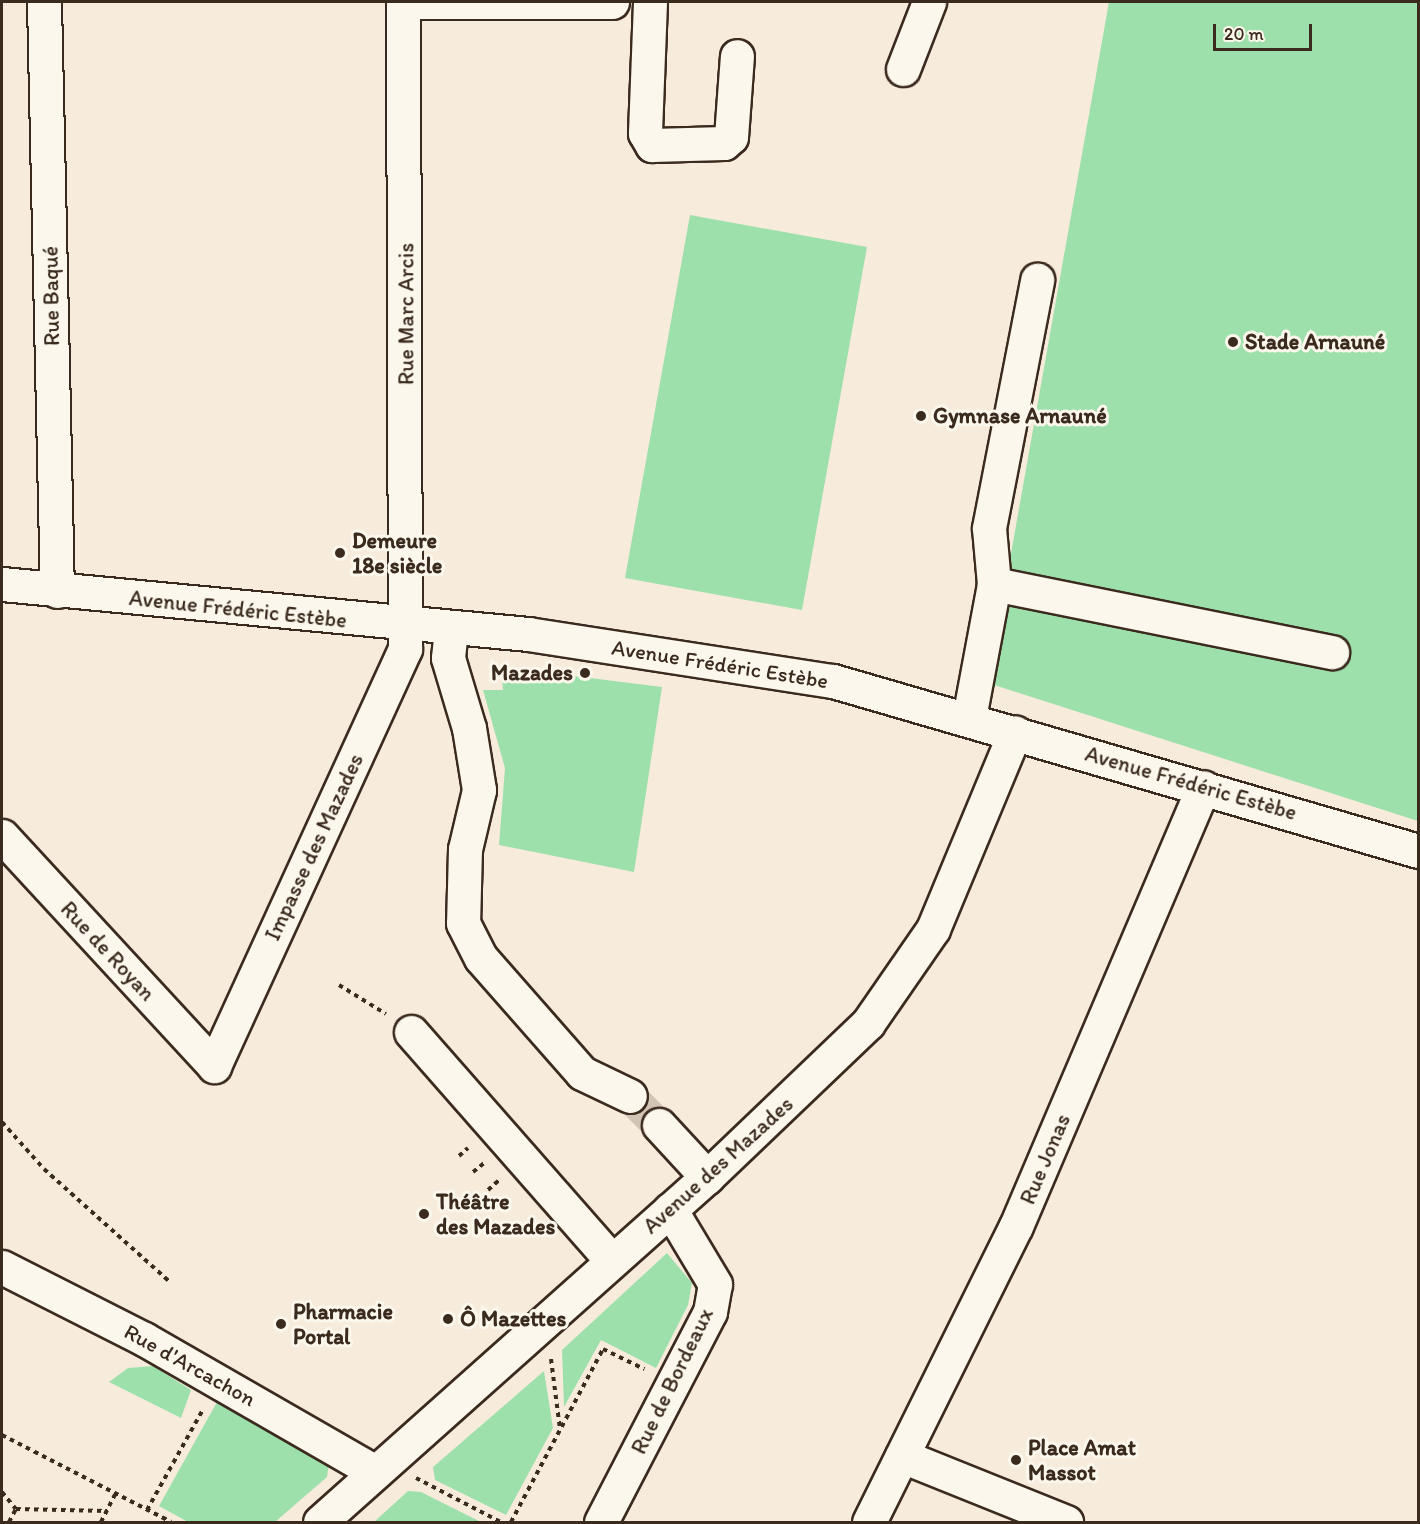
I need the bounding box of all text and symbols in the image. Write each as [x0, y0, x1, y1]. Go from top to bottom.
scale bar [1216, 12, 1315, 50]
text: 20 m [1224, 23, 1264, 45]
street label: Rue Marc Arcis [393, 243, 419, 385]
street label: Rue Baqué [37, 246, 65, 346]
place label: Stade Arnauné [1245, 329, 1385, 355]
marker: Stade Arnauné [1226, 335, 1240, 349]
place label: Gymnase Arnauné [933, 403, 1106, 429]
marker: Gymnase Arnauné [914, 409, 928, 423]
place label: Demeure 18e siècle [352, 527, 442, 578]
marker: Demeure 18e siècle [333, 546, 347, 560]
street label: Avenue Frédéric Estèbe [128, 584, 348, 634]
street label: Avenue Frédéric Estèbe [610, 634, 830, 694]
place label: Mazades [491, 660, 573, 686]
marker: Mazades [578, 666, 592, 680]
street label: Avenue Frédéric Estèbe [1082, 740, 1300, 826]
street label: Impasse des Mazades [259, 749, 369, 945]
street label: Rue de Royan [56, 896, 160, 1006]
street label: Avenue des Mazades [637, 1091, 799, 1239]
street label: Rue Jonas [1014, 1110, 1076, 1208]
place label: Théâtre des Mazades [436, 1188, 555, 1240]
marker: Théâtre des Mazades [417, 1207, 431, 1221]
place label: Pharmacie Portal [293, 1298, 393, 1350]
street label: Rue de Bordeaux [625, 1304, 719, 1458]
place label: Ô Mazettes [460, 1306, 566, 1332]
marker: Ô Mazettes [441, 1312, 455, 1326]
marker: Pharmacie Portal [274, 1317, 288, 1331]
street label: Rue d'Arcachon [120, 1318, 260, 1412]
place label: Place Amat Massot [1028, 1434, 1136, 1486]
marker: Place Amat Massot [1009, 1453, 1023, 1467]

